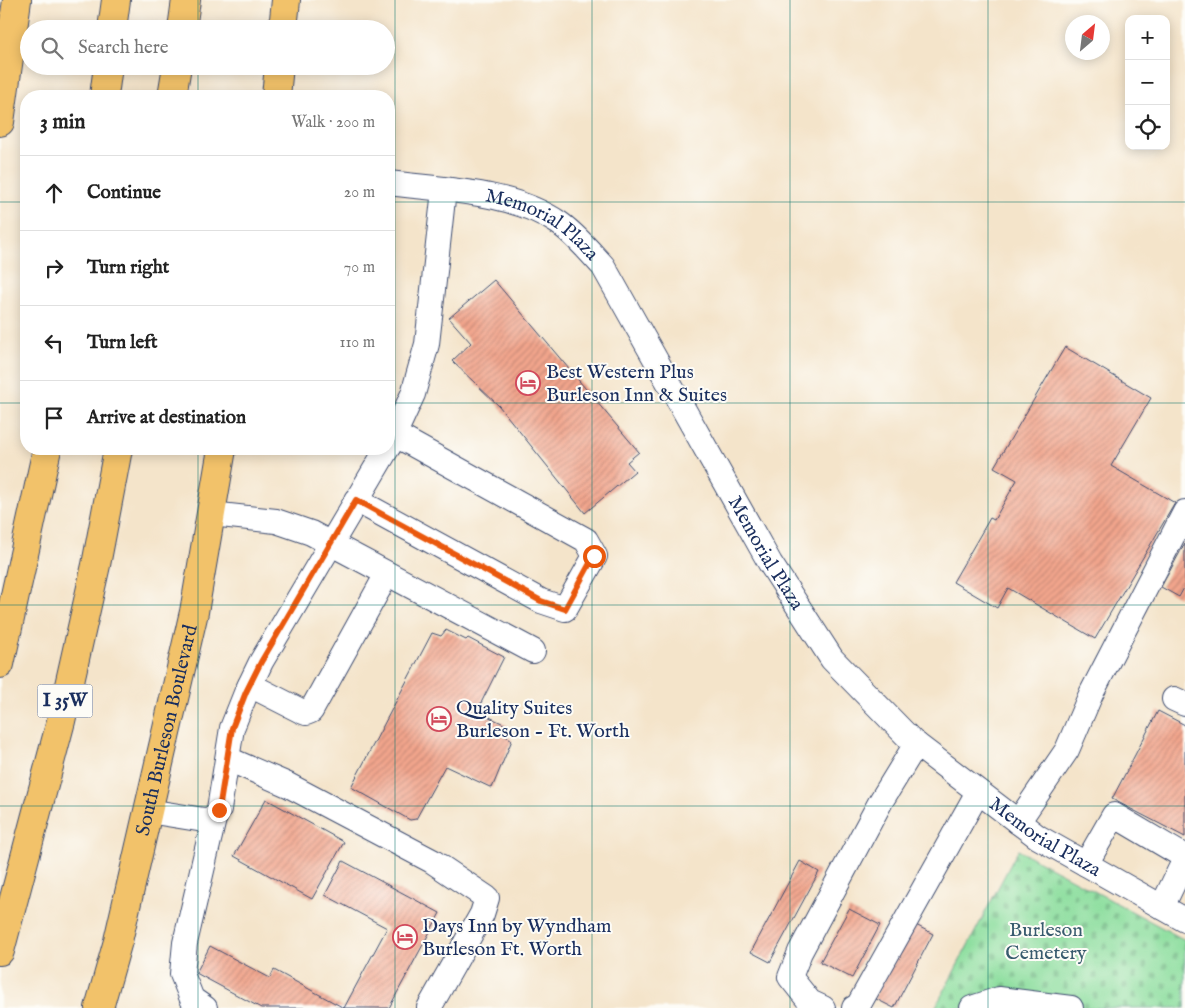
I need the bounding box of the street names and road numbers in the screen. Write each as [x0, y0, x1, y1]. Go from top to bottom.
street label: Memorial Plaza [483, 183, 605, 266]
street label: Memorial Plaza [722, 491, 810, 615]
street label: South Burleson Boulevard [130, 622, 203, 838]
road number: I 35W [38, 684, 92, 718]
street label: Memorial Plaza [984, 792, 1106, 883]

